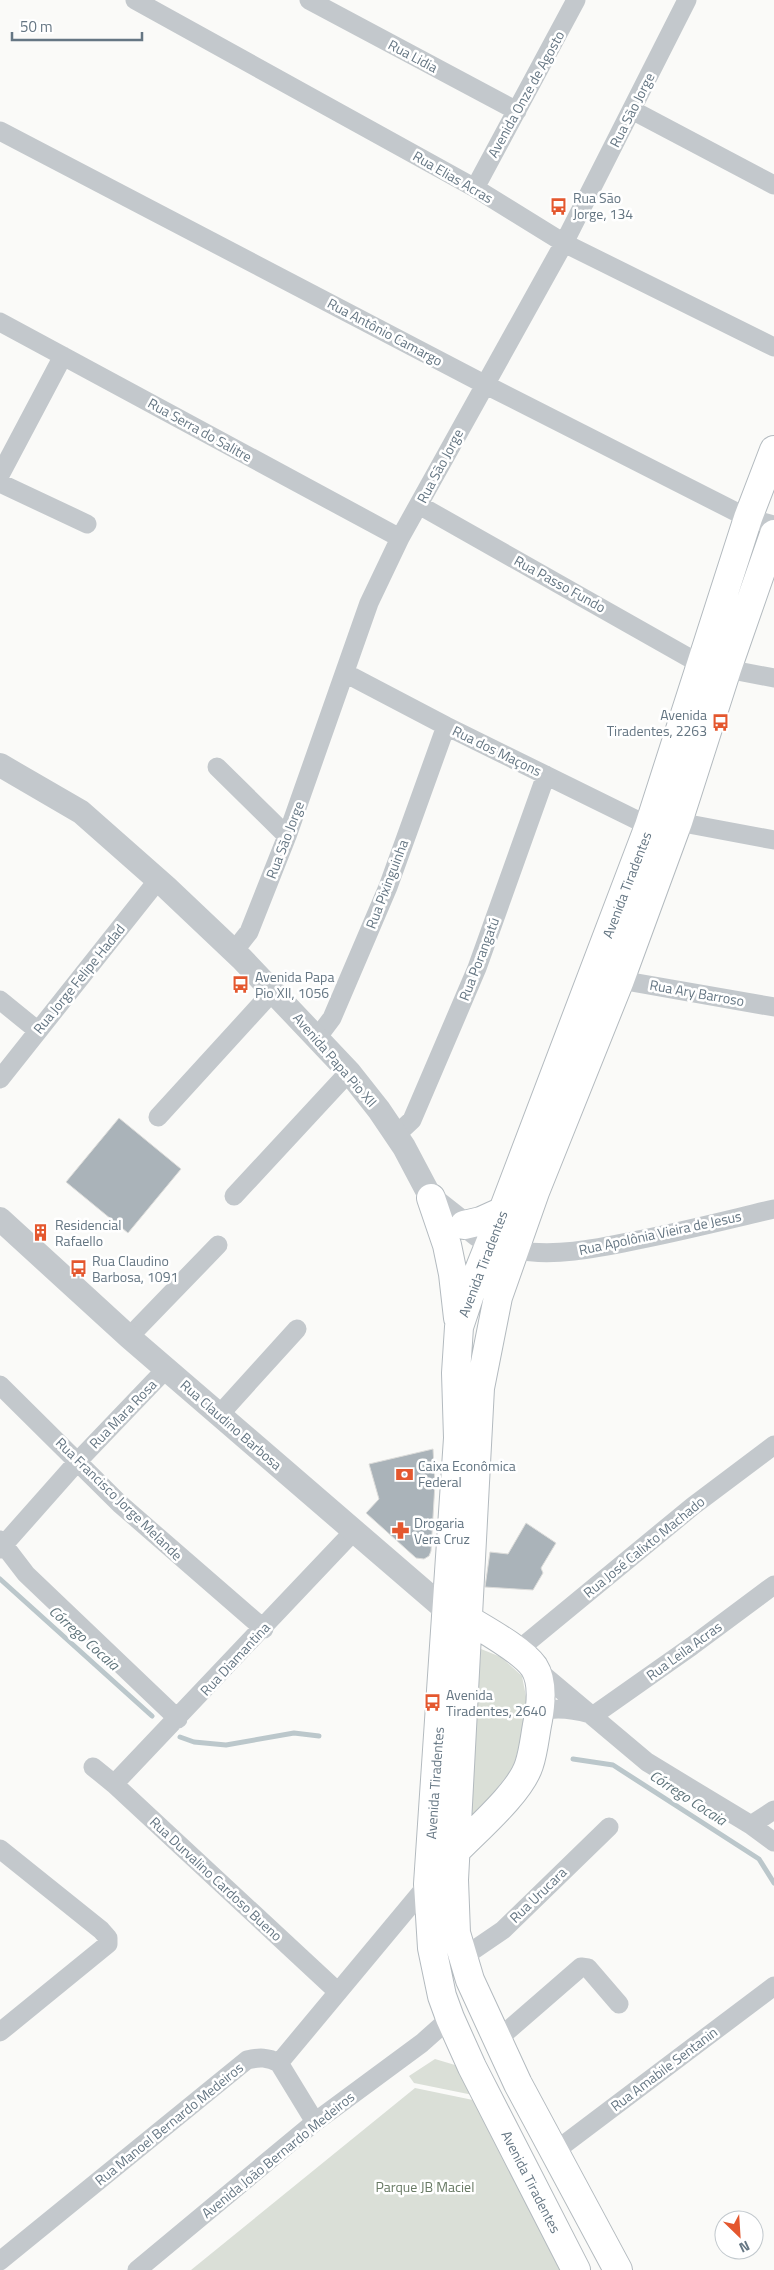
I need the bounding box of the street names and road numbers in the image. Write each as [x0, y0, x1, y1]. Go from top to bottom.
street label: Avenida Onze de Agosto [482, 26, 569, 161]
street label: Rua Lidia [385, 34, 442, 77]
street label: Rua São Jorge [604, 69, 659, 151]
street label: Rua Elias Acras [409, 145, 497, 208]
street label: Rua Antônio Camargo [324, 292, 447, 371]
street label: Rua Serra do Salitre [144, 392, 256, 467]
street label: Rua São Jorge [411, 425, 468, 507]
street label: Rua Passo Fundo [511, 550, 610, 617]
street label: Rua dos Maçons [449, 720, 545, 781]
street label: Rua São Jorge [260, 798, 309, 882]
street label: Avenida Tiradentes [597, 829, 657, 941]
street label: Rua Pixinguinha [360, 836, 413, 932]
street label: Rua Porangatú [453, 914, 504, 1004]
street label: Rua Jorge Felipe Hadad [28, 919, 130, 1038]
street label: Rua Ary Barroso [648, 974, 746, 1011]
street label: Avenida Papa Pio XII [288, 1008, 382, 1112]
street label: Rua Apolônia Vieira de Jesus [577, 1205, 743, 1260]
street label: Avenida Tiradentes [453, 1208, 513, 1320]
street label: Rua Mara Rosa [84, 1374, 161, 1453]
street label: Rua Claudino Barbosa [176, 1375, 287, 1475]
street label: Rua Francisco Jorge Melande [51, 1432, 187, 1565]
street label: Rua José Calixto Machado [578, 1491, 709, 1602]
street label: Rua Leila Acras [642, 1616, 726, 1685]
street label: Rua Diamantina [195, 1617, 274, 1700]
street label: Avenida Tiradentes [420, 1726, 449, 1840]
street label: Rua Durvalino Cardoso Bueno [145, 1811, 287, 1946]
street label: Rua Urucara [504, 1862, 571, 1927]
street label: Rua Amabile Sentanin [606, 2021, 722, 2116]
street label: Rua Manoel Bernardo Medeiros [90, 2057, 247, 2190]
street label: Avenida João Bernardo Medeiros [197, 2086, 359, 2223]
street label: Avenida Tiradentes [497, 2127, 566, 2237]

